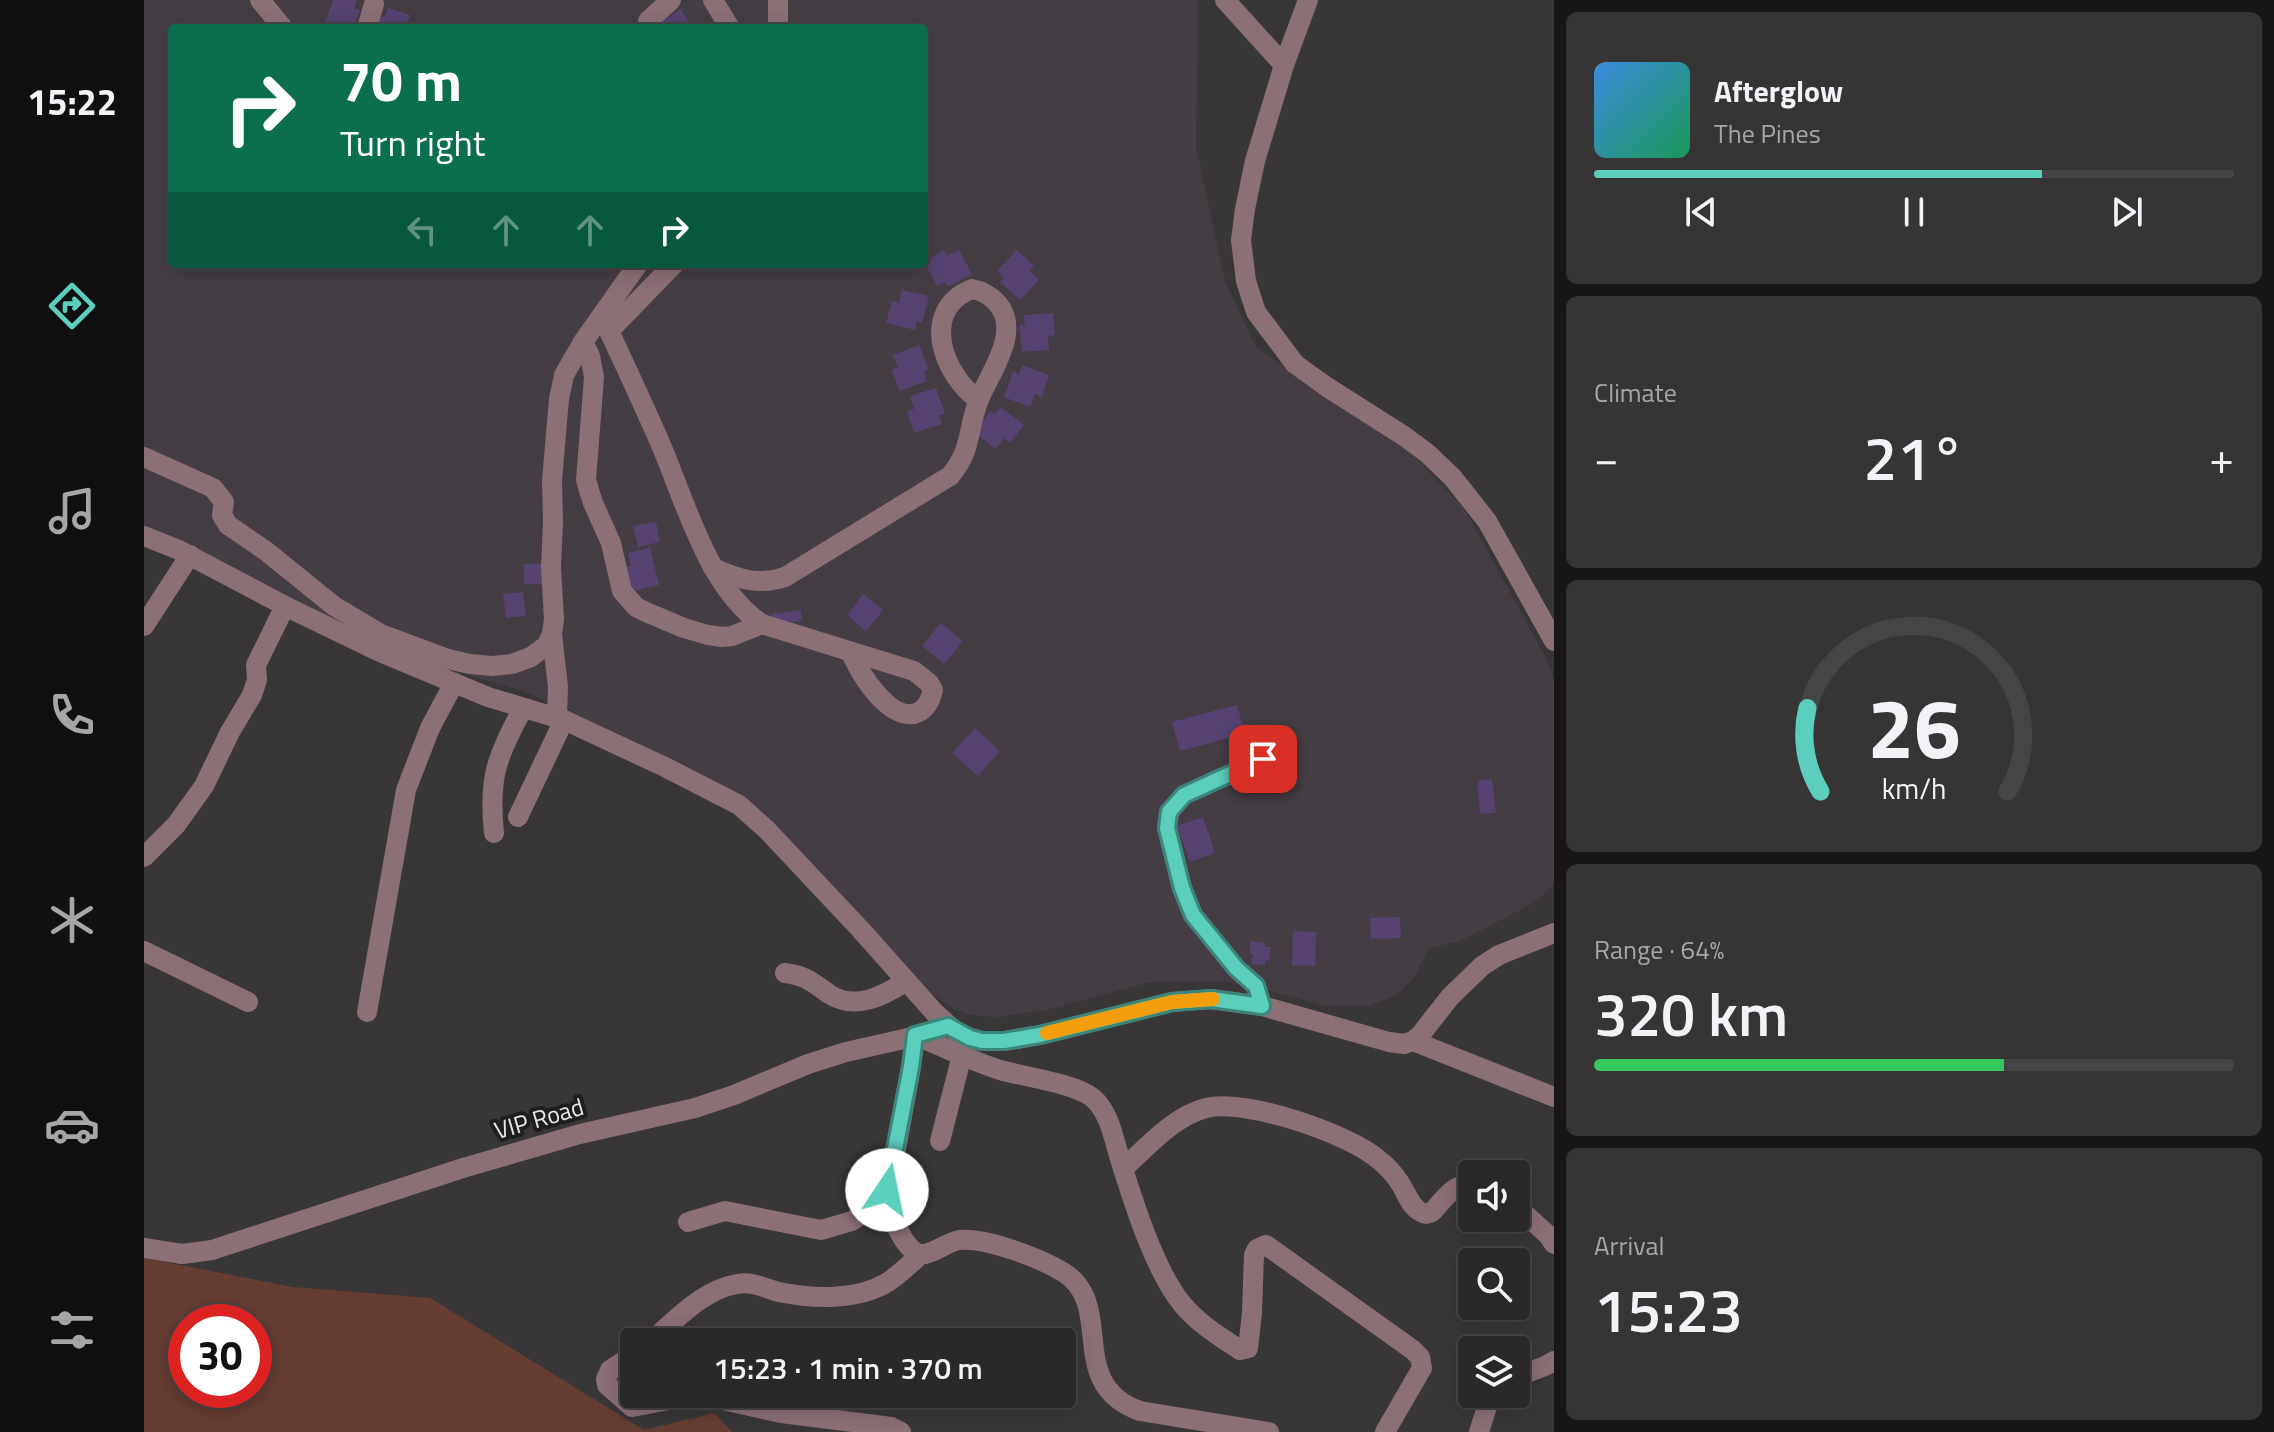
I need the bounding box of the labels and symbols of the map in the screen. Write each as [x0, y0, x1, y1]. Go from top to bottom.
pin [1229, 725, 1297, 793]
street label: VIP Road [490, 1088, 588, 1148]
position arrow [845, 1148, 929, 1232]
speed limit sign: 30 [168, 1304, 272, 1408]

